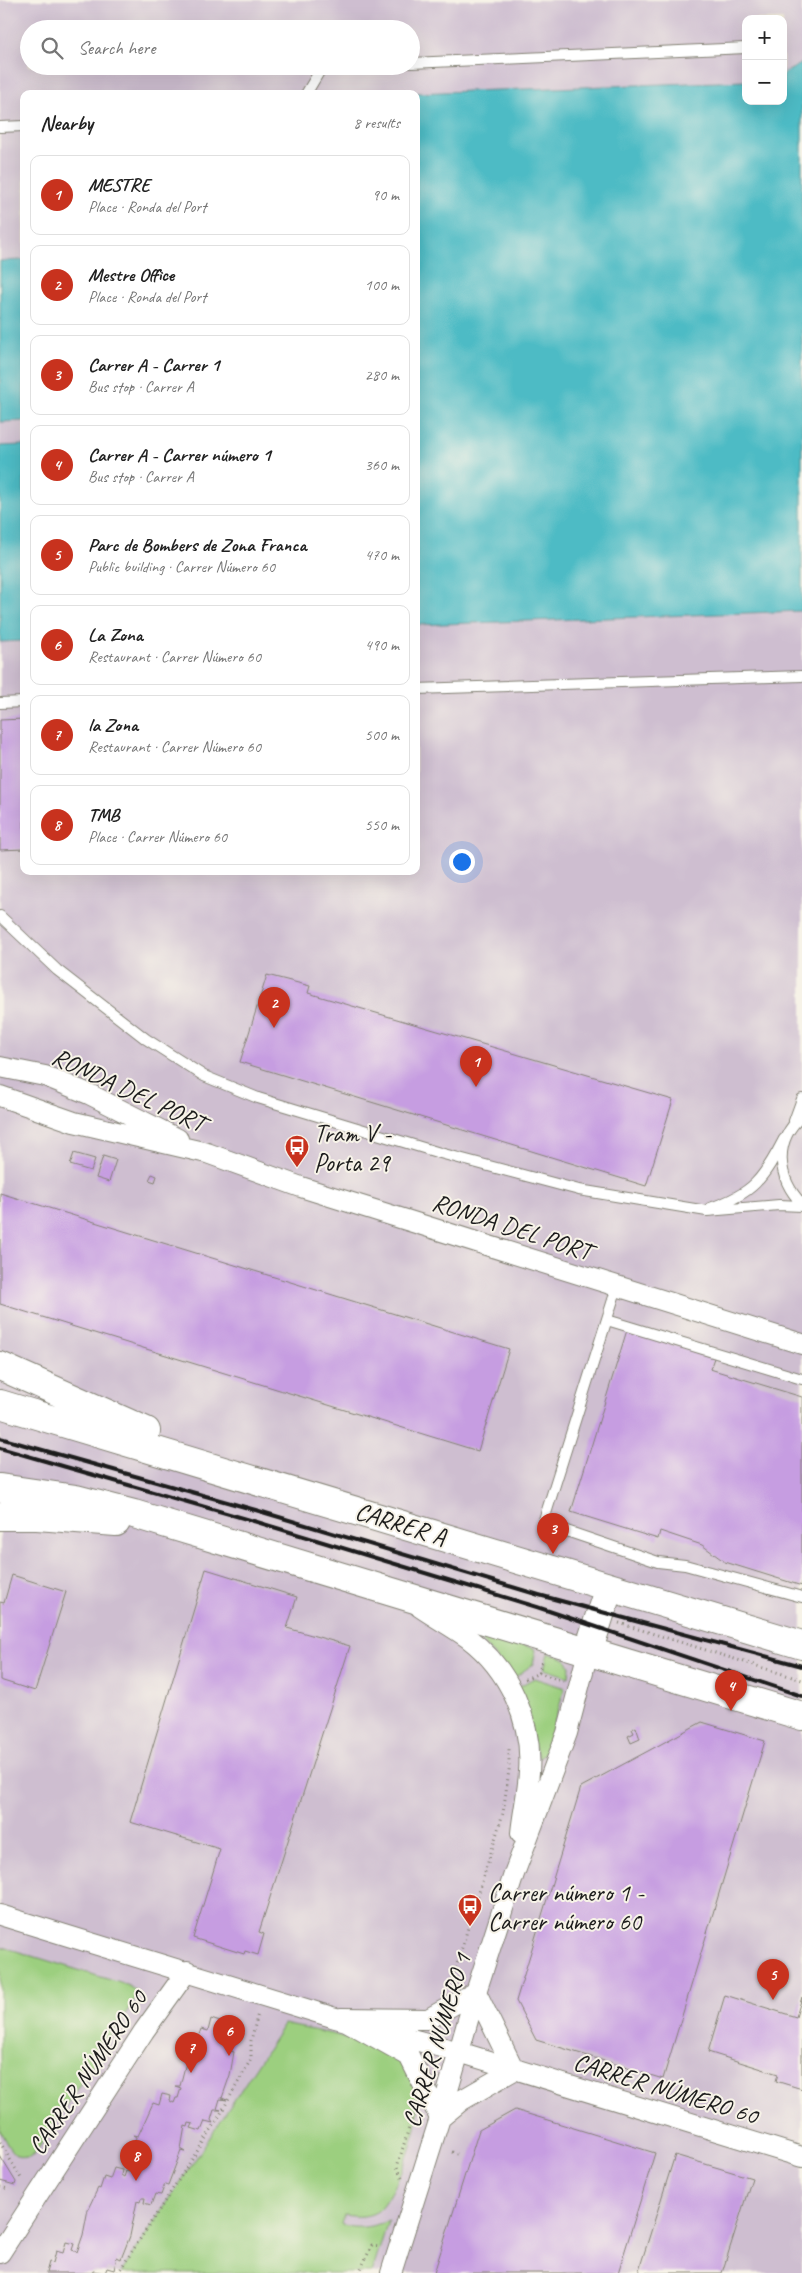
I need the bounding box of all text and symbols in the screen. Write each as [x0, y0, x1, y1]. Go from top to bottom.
map controls [742, 15, 787, 105]
button: + [742, 15, 787, 60]
search box [20, 20, 420, 75]
icon: search [38, 34, 66, 62]
text: Search here [78, 36, 155, 60]
button: − [742, 60, 787, 105]
text: Nearby [40, 110, 93, 136]
text: 8 results [353, 113, 400, 133]
text: MESTRE [88, 173, 150, 197]
text: 1 [53, 185, 61, 205]
text: 90 m [372, 185, 399, 205]
text: Place · Ronda del Port [88, 197, 206, 217]
text: Mestre Office [88, 263, 174, 287]
text: 2 [53, 275, 61, 295]
text: 100 m [365, 275, 399, 295]
text: Place · Ronda del Port [88, 287, 206, 307]
text: Carrer A - Carrer 1 [88, 353, 220, 377]
text: 3 [53, 365, 61, 385]
text: 280 m [365, 365, 399, 385]
text: Bus stop · Carrer A [88, 377, 194, 397]
text: Carrer A - Carrer número 1 [88, 443, 271, 467]
text: 4 [53, 455, 61, 475]
text: 360 m [365, 455, 399, 475]
text: Bus stop · Carrer A [88, 467, 194, 487]
text: Parc de Bombers de Zona Franca [88, 533, 307, 557]
text: 5 [54, 545, 60, 565]
text: 470 m [365, 545, 399, 565]
text: Public building · Carrer Número 60 [88, 557, 275, 577]
text: La Zona [88, 623, 143, 647]
text: 6 [53, 635, 61, 655]
text: 490 m [365, 635, 399, 655]
text: Restaurant · Carrer Número 60 [88, 647, 261, 667]
text: la Zona [88, 713, 138, 737]
text: 7 [53, 725, 61, 745]
text: 500 m [365, 725, 399, 745]
text: Restaurant · Carrer Número 60 [88, 737, 261, 757]
text: TMB [88, 803, 120, 827]
text: 8 [53, 815, 61, 835]
text: 550 m [365, 815, 399, 835]
text: Place · Carrer Número 60 [88, 827, 227, 847]
your location [449, 849, 475, 875]
pin: 2 [258, 987, 290, 1028]
street label: RONDA DEL PORT [47, 1040, 216, 1142]
pin: 1 [460, 1046, 492, 1087]
place label: Tram V - Porta 29 [314, 1118, 392, 1179]
bus stop icon: Tram V - Porta 29 [284, 1134, 310, 1168]
street label: RONDA DEL PORT [428, 1186, 601, 1270]
street label: CARRER A [351, 1495, 450, 1553]
pin: 3 [537, 1513, 569, 1554]
pin: 4 [715, 1670, 747, 1711]
place label: Carrer número 1 - Carrer número 60 [488, 1877, 645, 1938]
bus stop icon: Carrer número 1 - Carrer número 60 [457, 1893, 483, 1927]
street label: CARRER NÚMERO 1 [395, 1948, 479, 2131]
pin: 5 [757, 1959, 789, 2000]
street label: CARRER NÚMERO 60 [21, 1983, 156, 2161]
pin: 6 [213, 2015, 245, 2056]
pin: 7 [175, 2032, 207, 2073]
street label: CARRER NÚMERO 60 [570, 2046, 763, 2133]
pin: 8 [120, 2140, 152, 2181]

